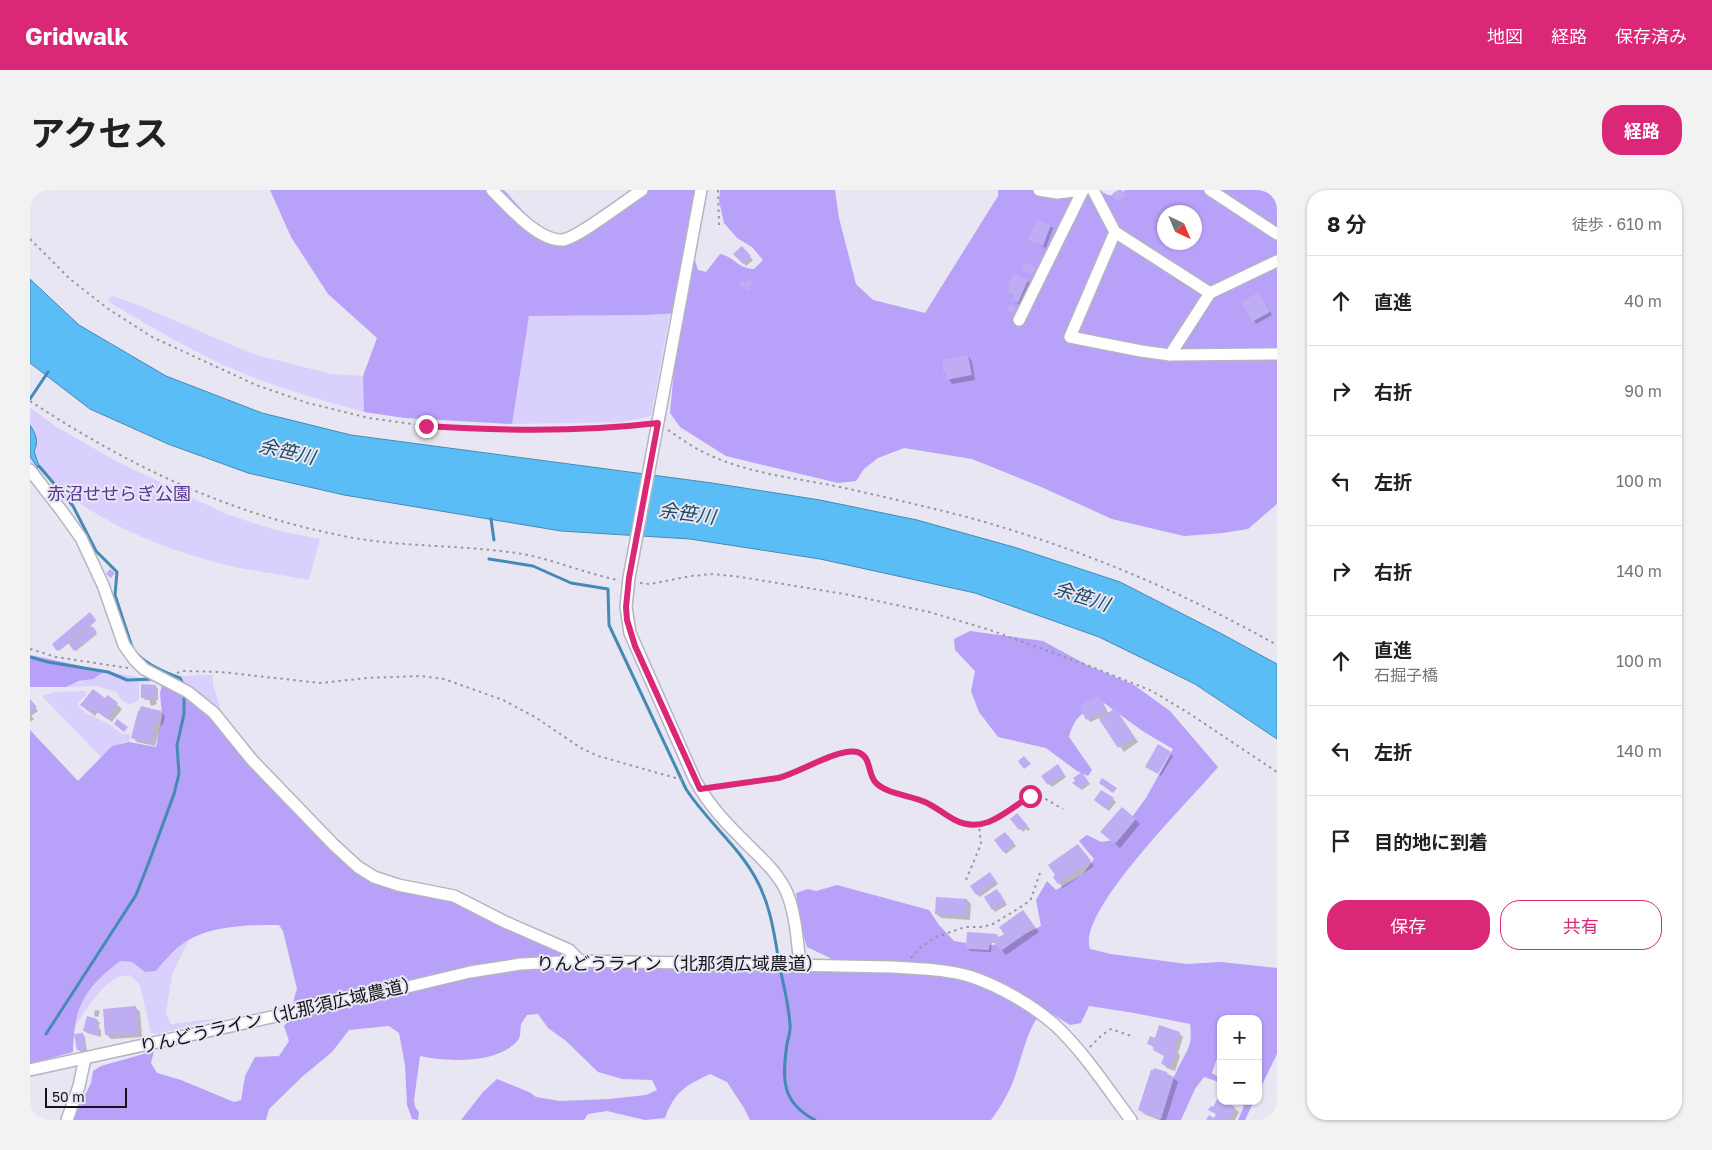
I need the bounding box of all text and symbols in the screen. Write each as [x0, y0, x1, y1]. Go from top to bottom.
text: Gridwalk [25, 21, 129, 50]
text: 地図 [1487, 25, 1523, 47]
text: 経路 [1551, 25, 1587, 47]
text: 保存済み [1615, 25, 1687, 47]
button: 経路 [1602, 105, 1682, 155]
text: アクセス [30, 112, 168, 154]
north arrow [1157, 205, 1202, 250]
text: 8 分 [1327, 211, 1367, 237]
text: 徒歩 · 610 m [1572, 214, 1662, 234]
icon: ahead [1327, 287, 1355, 315]
text: 直進 [1374, 290, 1412, 313]
text: 40 m [1624, 291, 1662, 311]
icon: right [1327, 377, 1355, 405]
text: 右折 [1374, 380, 1412, 403]
text: 90 m [1624, 381, 1662, 401]
route end [415, 415, 438, 438]
water label: 余笹川 [257, 433, 319, 469]
icon: left [1327, 467, 1355, 495]
text: 左折 [1374, 470, 1412, 493]
text: 100 m [1616, 471, 1662, 491]
park label: 赤沼せせらぎ公園 [47, 482, 191, 504]
water label: 余笹川 [657, 497, 719, 528]
icon: right [1327, 557, 1355, 585]
text: 右折 [1374, 560, 1412, 583]
text: 140 m [1616, 561, 1662, 581]
water label: 余笹川 [1051, 576, 1115, 616]
text: 直進 [1374, 638, 1412, 661]
icon: ahead [1327, 647, 1355, 675]
text: 100 m [1616, 651, 1662, 671]
text: 石掘子橋 [1374, 665, 1438, 685]
icon: left [1327, 737, 1355, 765]
text: 左折 [1374, 740, 1412, 763]
text: 140 m [1616, 741, 1662, 761]
route start [1019, 785, 1042, 808]
icon: arrive [1327, 827, 1355, 855]
text: 目的地に到着 [1374, 830, 1488, 853]
button: 保存 [1327, 900, 1490, 950]
button: 共有 [1500, 900, 1662, 950]
street label: りんどうライン（北那須広域農道） [536, 952, 824, 974]
street label: りんどうライン（北那須広域農道） [137, 971, 422, 1057]
map controls [1217, 1015, 1262, 1105]
button: + [1217, 1015, 1262, 1060]
button: − [1217, 1060, 1262, 1105]
scale bar [45, 1085, 128, 1108]
text: 50 m [52, 1088, 85, 1105]

